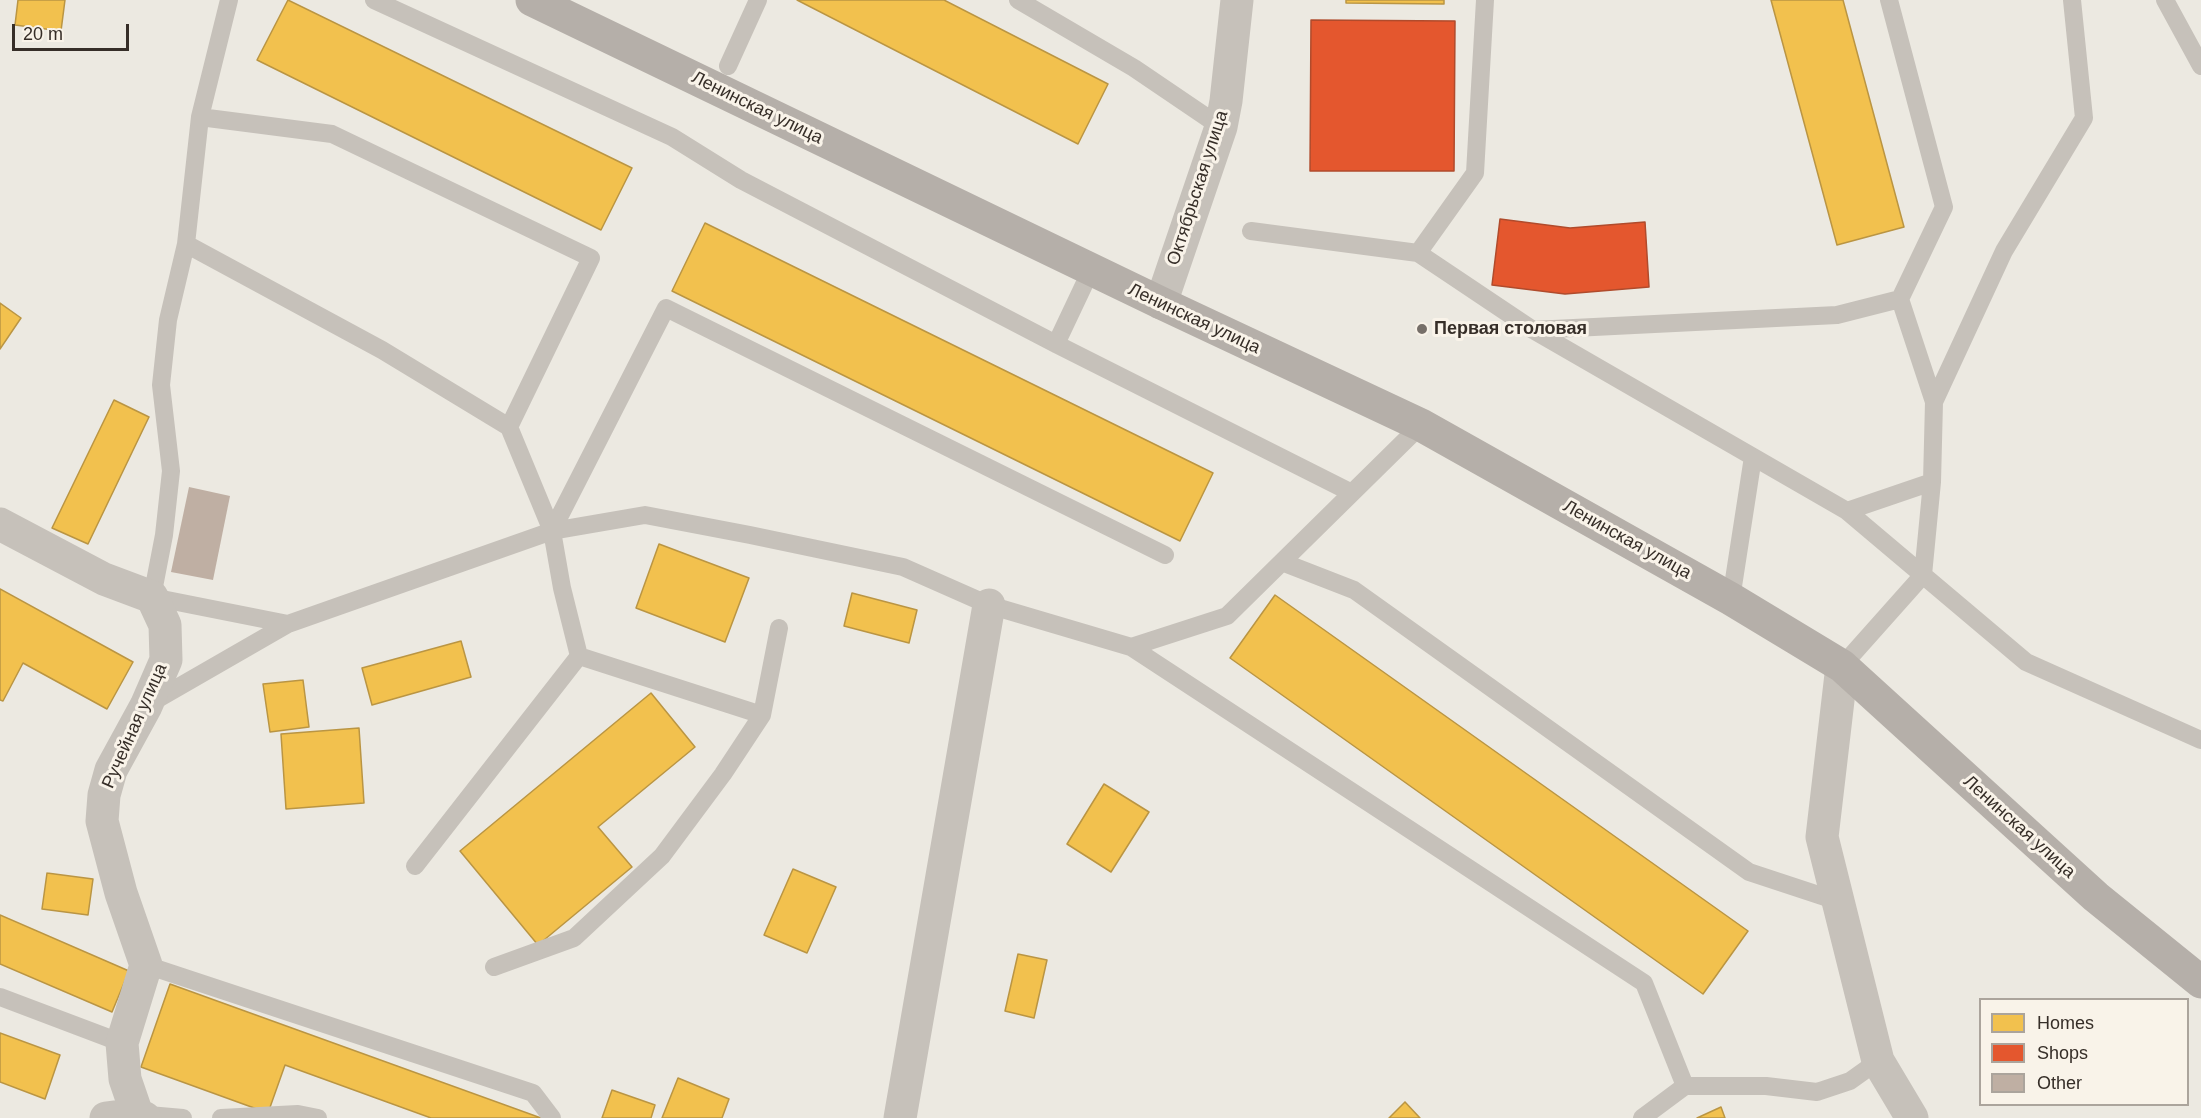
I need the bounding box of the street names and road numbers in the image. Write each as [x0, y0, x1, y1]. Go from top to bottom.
street label: Ленинская улица [688, 67, 826, 149]
street label: Октябрьская улица [1163, 108, 1233, 268]
street label: Ленинская улица [1125, 279, 1263, 359]
street label: Ленинская улица [1559, 496, 1695, 584]
street label: Ручейная улица [98, 660, 172, 792]
street label: Ленинская улица [1959, 771, 2079, 883]

